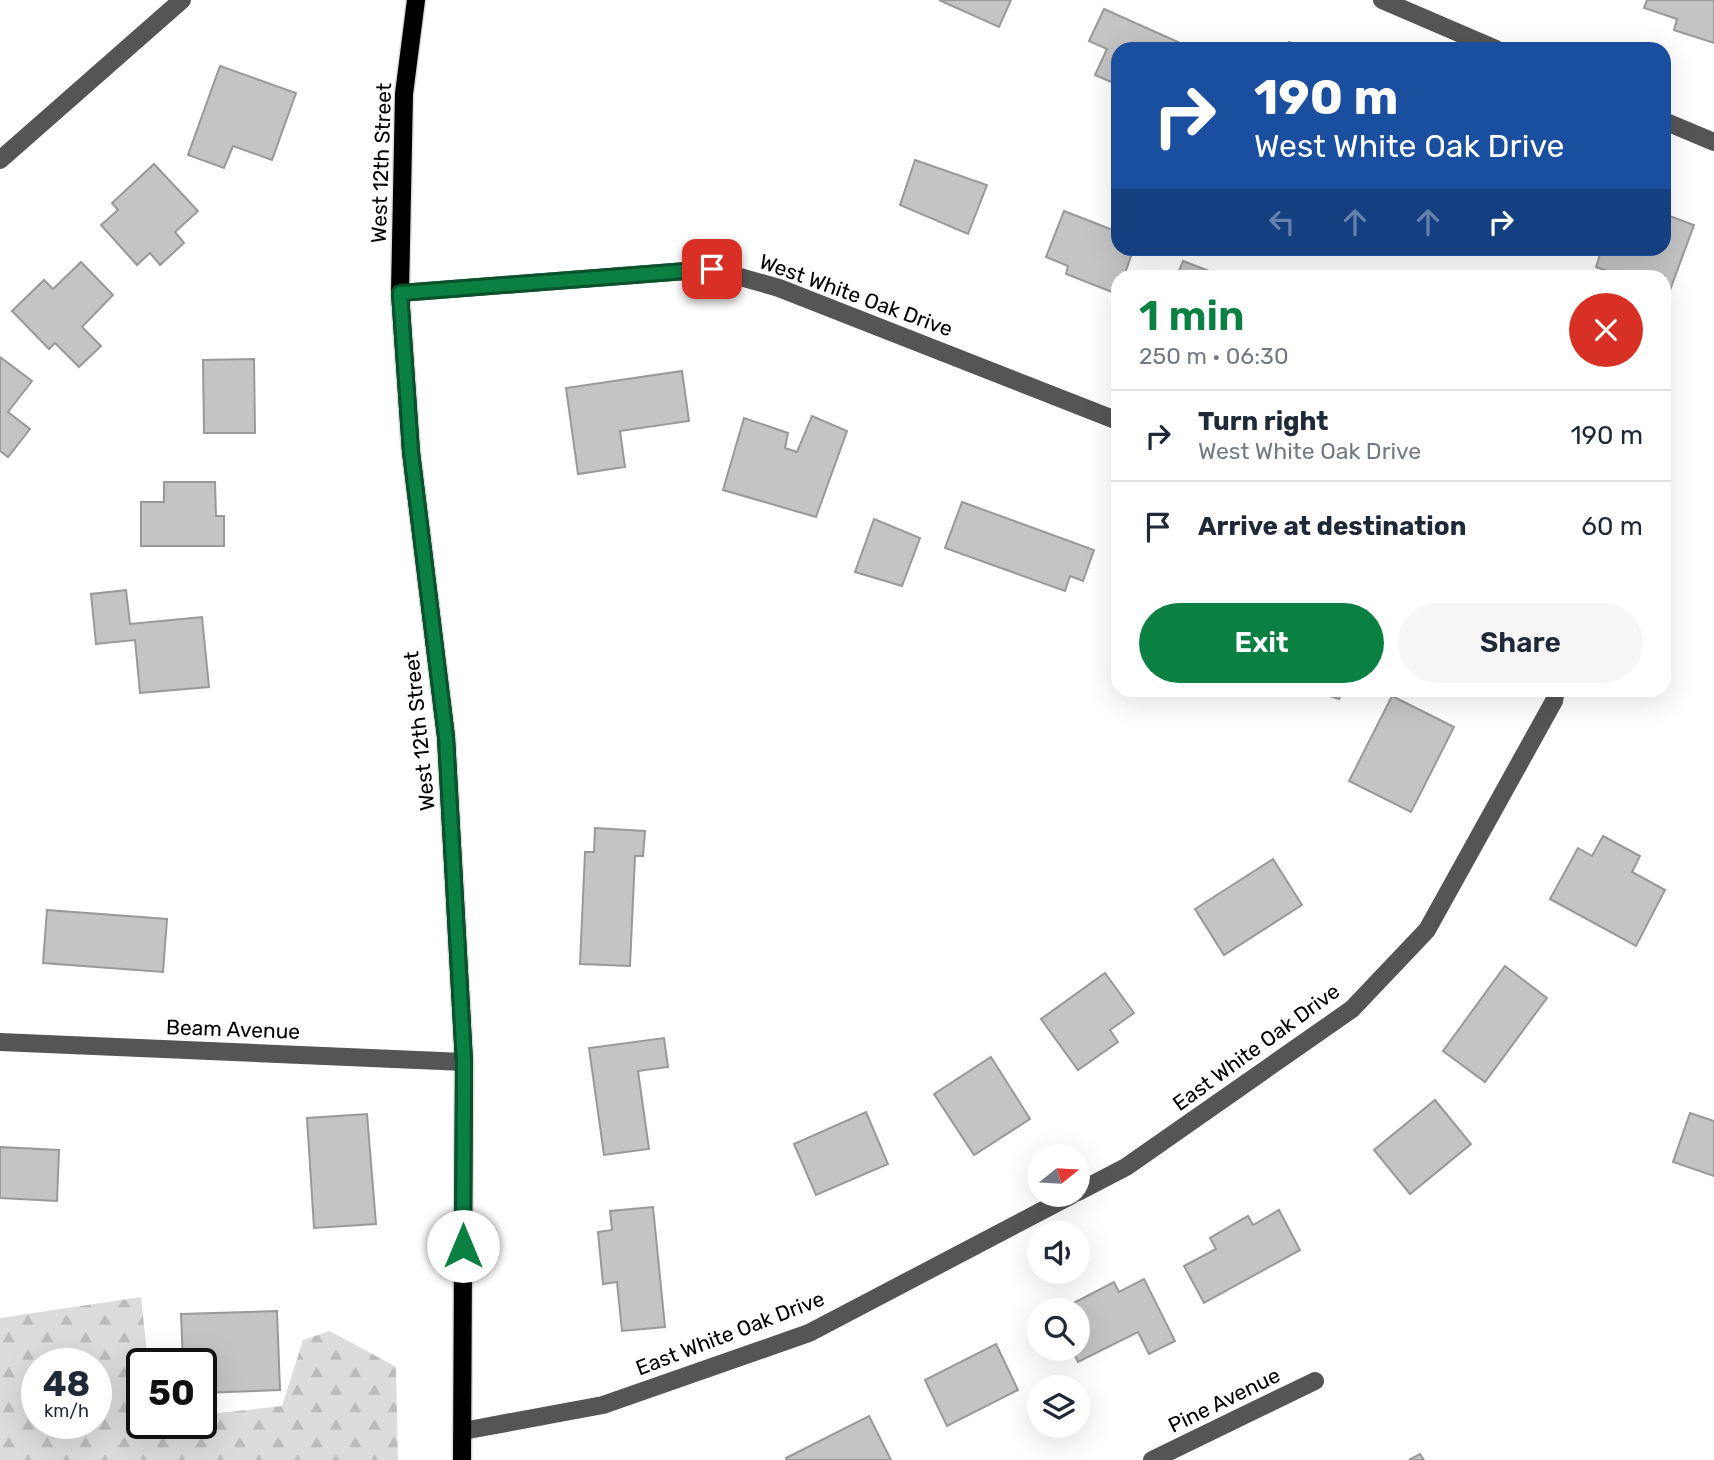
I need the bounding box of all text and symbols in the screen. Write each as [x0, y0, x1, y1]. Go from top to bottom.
text: 190 m [1254, 68, 1398, 126]
icon: right [1139, 70, 1230, 161]
street label: West 12th Street [366, 82, 396, 244]
text: West White Oak Drive [1254, 127, 1565, 165]
icon: left [1263, 203, 1301, 241]
icon: ahead [1336, 203, 1374, 241]
icon: ahead [1409, 203, 1447, 241]
icon: right [1482, 203, 1520, 241]
pin [682, 239, 742, 299]
street label: West White Oak Drive [756, 248, 956, 342]
icon: arrive [693, 250, 731, 288]
text: 1 min [1139, 291, 1245, 341]
button: close [1569, 293, 1643, 367]
text: 250 m · 06:30 [1139, 342, 1289, 370]
text: Turn right [1198, 406, 1328, 437]
icon: right [1139, 417, 1177, 455]
text: 190 m [1570, 420, 1643, 451]
text: West White Oak Drive [1198, 437, 1421, 465]
icon: arrive [1139, 508, 1177, 546]
text: Arrive at destination [1198, 511, 1466, 542]
text: 60 m [1581, 511, 1643, 542]
button: Exit [1139, 603, 1384, 683]
button: Share [1398, 603, 1643, 683]
street label: West 12th Street [398, 650, 440, 812]
street label: East White Oak Drive [1168, 978, 1344, 1116]
street label: Beam Avenue [166, 1014, 300, 1044]
north arrow [1027, 1144, 1090, 1208]
map controls [1027, 1144, 1090, 1438]
position arrow [426, 1209, 500, 1283]
button: sound [1027, 1221, 1090, 1284]
street label: East White Oak Drive [632, 1285, 828, 1381]
button: search [1027, 1298, 1090, 1361]
speed limit sign: 50 [126, 1348, 217, 1439]
street label: Pine Avenue [1164, 1362, 1284, 1438]
text: 48 [43, 1363, 90, 1405]
button: layers [1027, 1375, 1090, 1438]
text: km/h [44, 1400, 89, 1422]

